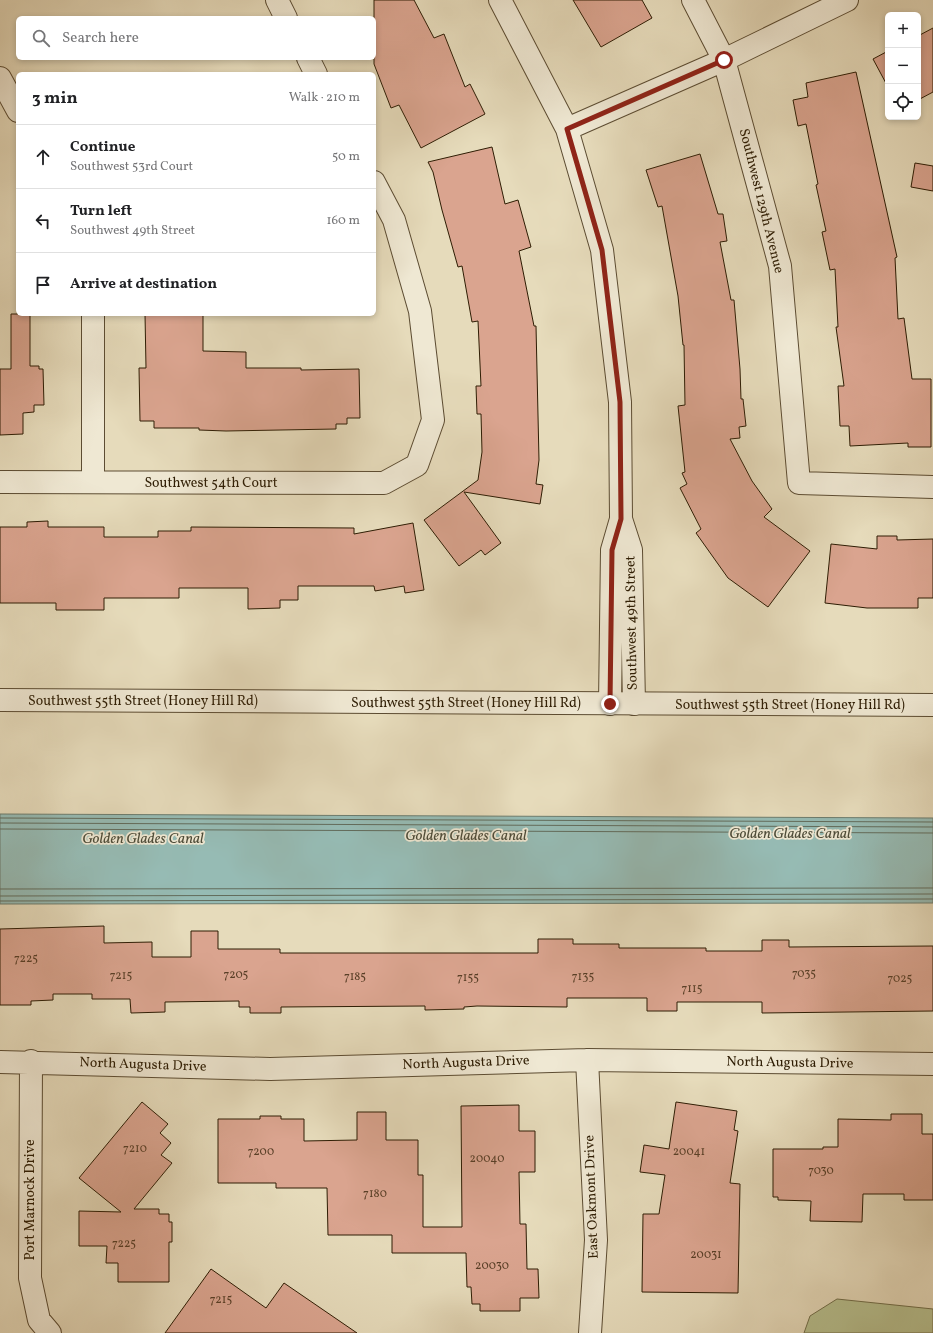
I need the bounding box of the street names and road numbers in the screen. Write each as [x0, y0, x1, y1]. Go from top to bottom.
street label: Southwest 129th Avenue [734, 127, 788, 276]
street label: Southwest 54th Court [144, 474, 278, 493]
street label: Southwest 49th Street [621, 555, 643, 691]
street label: Southwest 55th Street (Honey Hill Rd) [28, 692, 258, 711]
street label: Southwest 55th Street (Honey Hill Rd) [351, 694, 581, 713]
street label: Southwest 55th Street (Honey Hill Rd) [675, 696, 905, 715]
street label: North Augusta Drive [402, 1051, 530, 1075]
street label: North Augusta Drive [726, 1052, 854, 1074]
street label: North Augusta Drive [79, 1053, 207, 1077]
street label: East Oakmont Drive [580, 1134, 604, 1259]
street label: Port Marnock Drive [21, 1139, 40, 1261]

